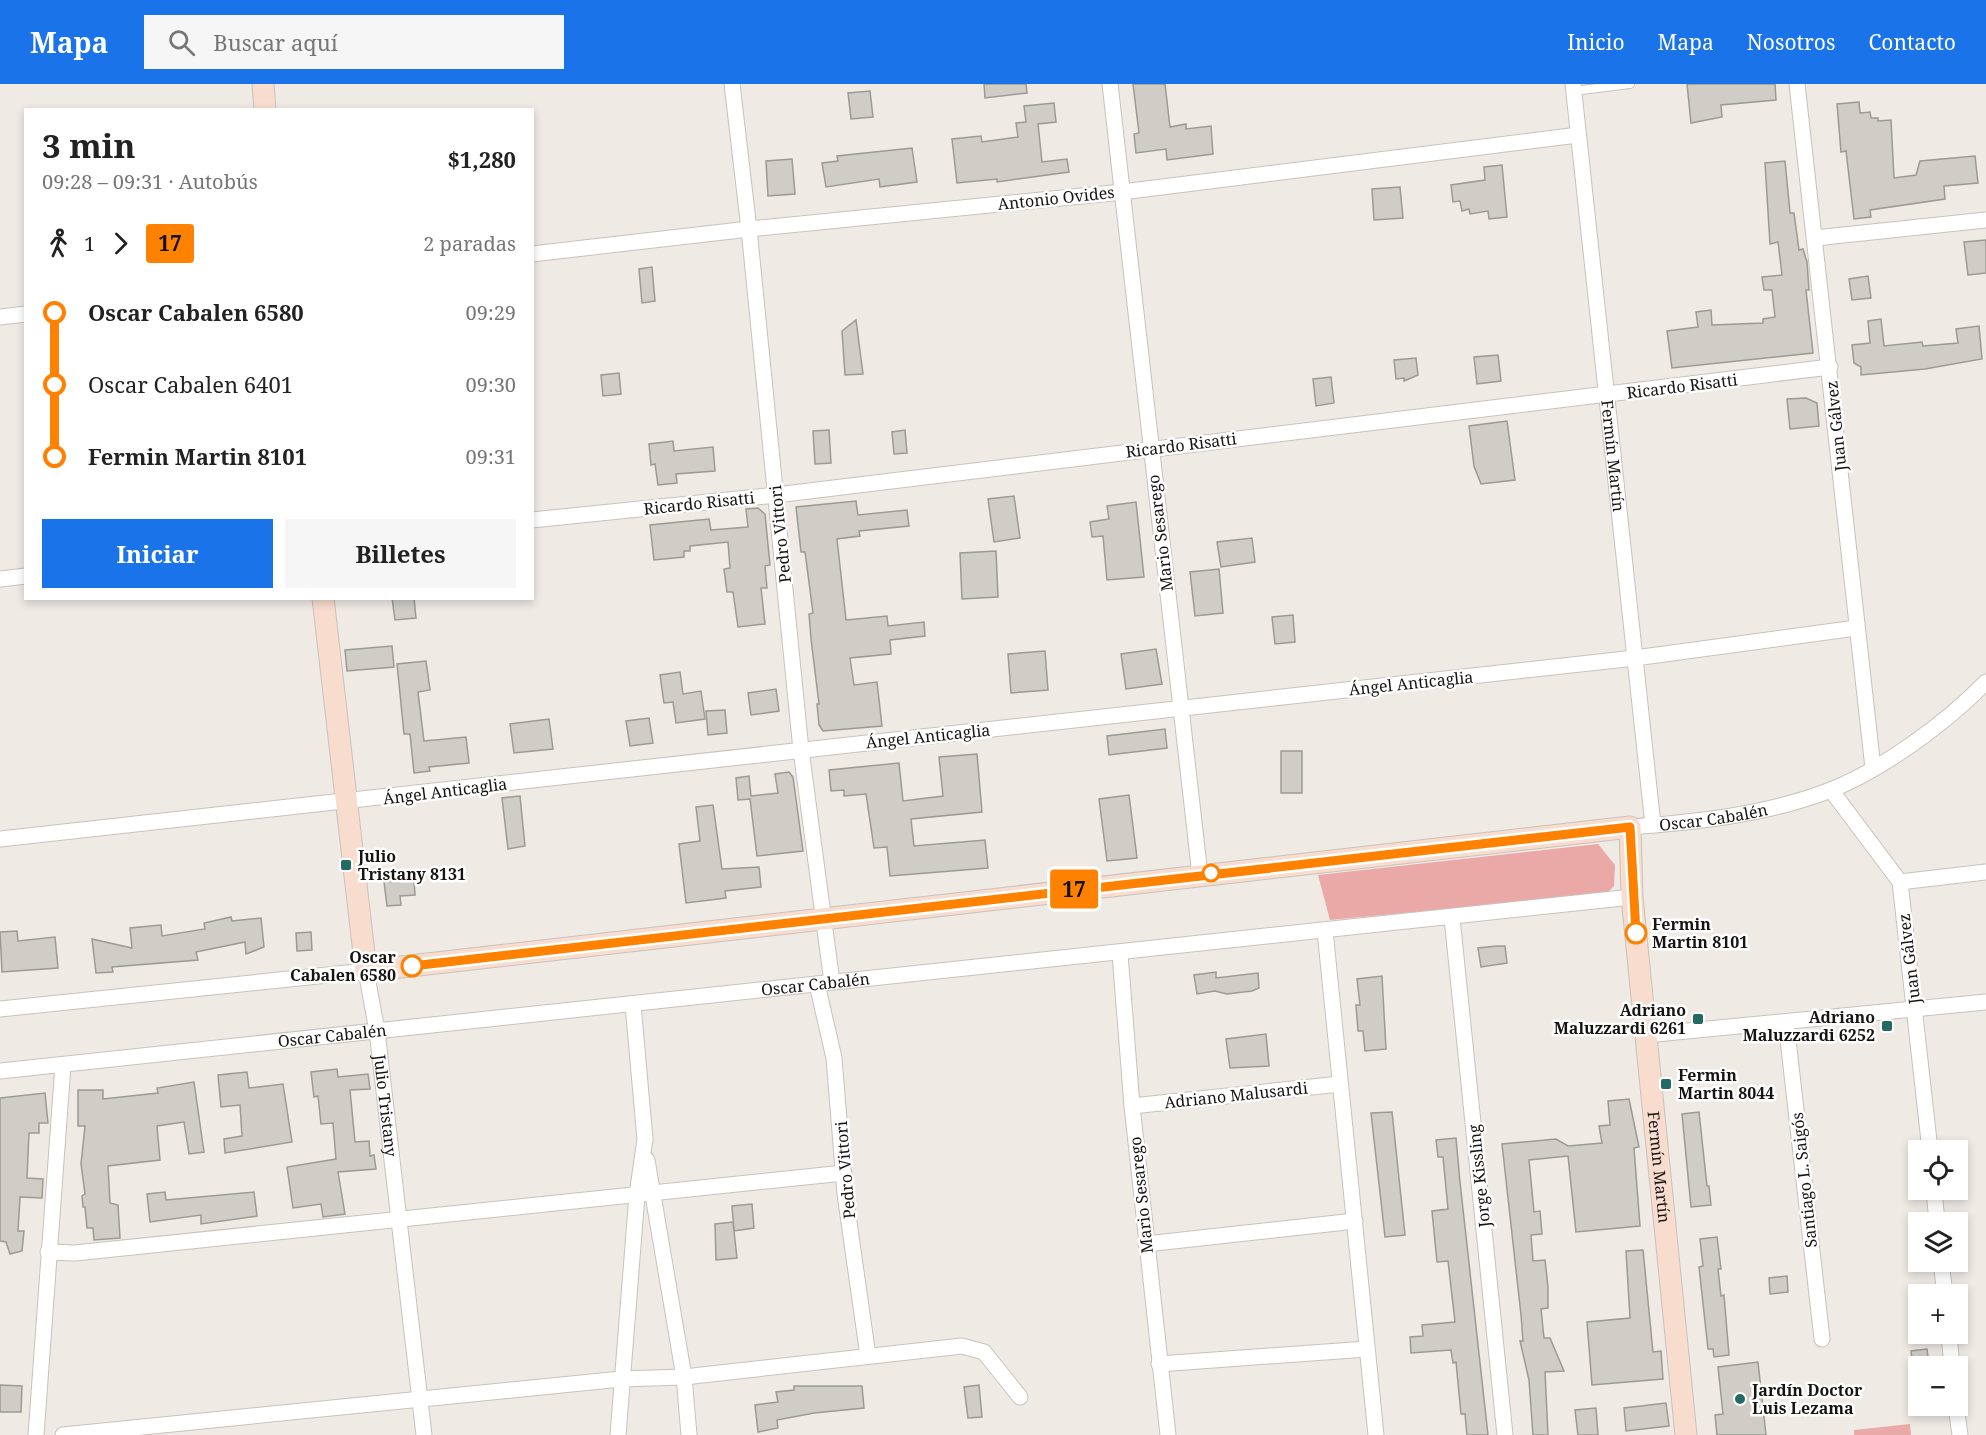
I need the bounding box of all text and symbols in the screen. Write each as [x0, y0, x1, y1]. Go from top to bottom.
search box [144, 15, 564, 69]
text: Mapa [30, 23, 108, 61]
icon: search [165, 26, 198, 59]
text: Buscar aquí [213, 27, 338, 57]
text: Inicio [1567, 28, 1625, 56]
text: Mapa [1658, 28, 1714, 56]
text: Nosotros [1747, 28, 1835, 56]
text: Contacto [1868, 28, 1956, 56]
text: 3 min [42, 123, 135, 168]
text: $1,280 [447, 144, 516, 174]
text: 09:28 – 09:31 · Autobús [42, 168, 258, 195]
street label: Antonio Ovides [997, 181, 1115, 215]
icon: walk [42, 227, 75, 260]
icon: forward [104, 227, 137, 260]
text: 17 [158, 229, 182, 257]
text: 1 [84, 230, 95, 257]
text: 2 paradas [423, 230, 516, 257]
text: Oscar Cabalen 6580 [88, 297, 304, 327]
text: 09:29 [466, 299, 516, 326]
street label: Ricardo Risatti [1625, 368, 1739, 404]
text: Oscar Cabalen 6401 [88, 369, 293, 399]
text: 09:30 [466, 371, 516, 398]
street label: Juan Gálvez [1820, 380, 1852, 473]
street label: Fermín Martín [1596, 399, 1630, 513]
street label: Ricardo Risatti [1124, 427, 1238, 463]
text: Fermin Martin 8101 [88, 441, 307, 471]
text: 09:31 [466, 443, 516, 470]
street label: Mario Sesarego [1142, 473, 1178, 593]
street label: Pedro Vittori [764, 484, 796, 584]
street label: Ricardo Risatti [642, 486, 756, 520]
button: Iniciar [42, 519, 273, 588]
button: Billetes [285, 519, 516, 588]
street label: Ángel Anticaglia [1348, 666, 1474, 700]
street label: Ángel Anticaglia [865, 719, 991, 753]
street label: Ángel Anticaglia [382, 772, 508, 810]
street label: Oscar Cabalén [1658, 798, 1770, 836]
place label: Julio Tristany 8131 [357, 845, 466, 885]
marker: Julio Tristany 8131 [339, 858, 353, 872]
unlabelled marker [1202, 864, 1220, 882]
line badge: 17 [1047, 870, 1101, 908]
text: 17 [1062, 875, 1086, 903]
place label: Fermin Martin 8101 [1652, 913, 1748, 953]
street label: Juan Gálvez [1893, 913, 1926, 1006]
marker: Fermin Martin 8101 [1625, 922, 1647, 944]
place label: Oscar Cabalen 6580 [290, 946, 397, 986]
marker: Oscar Cabalen 6580 [401, 955, 423, 977]
street label: Oscar Cabalén [760, 967, 871, 1001]
place label: Adriano Maluzzardi 6261 [1554, 999, 1686, 1039]
place label: Adriano Maluzzardi 6252 [1743, 1006, 1875, 1046]
marker: Adriano Maluzzardi 6261 [1691, 1012, 1705, 1026]
street label: Oscar Cabalén [277, 1019, 388, 1052]
marker: Adriano Maluzzardi 6252 [1880, 1019, 1894, 1033]
street label: Julio Tristany [369, 1052, 403, 1159]
place label: Fermin Martin 8044 [1678, 1064, 1774, 1104]
street label: Adriano Malusardi [1163, 1077, 1309, 1113]
marker: Fermin Martin 8044 [1659, 1077, 1673, 1091]
street label: Fermín Martín [1643, 1110, 1676, 1224]
street label: Santiago L. Saigós [1786, 1111, 1822, 1249]
street label: Pedro Vittori [830, 1120, 860, 1220]
street label: Jorge Kissling [1463, 1123, 1495, 1230]
street label: Mario Sesarego [1124, 1135, 1158, 1255]
map controls [1908, 1140, 1968, 1416]
button: locate [1908, 1140, 1968, 1200]
button: layers [1908, 1212, 1968, 1272]
button: + [1908, 1284, 1968, 1344]
button: − [1908, 1356, 1968, 1416]
place label: Jardín Doctor Luis Lezama [1751, 1379, 1863, 1419]
marker: Jardín Doctor Luis Lezama [1733, 1392, 1747, 1406]

